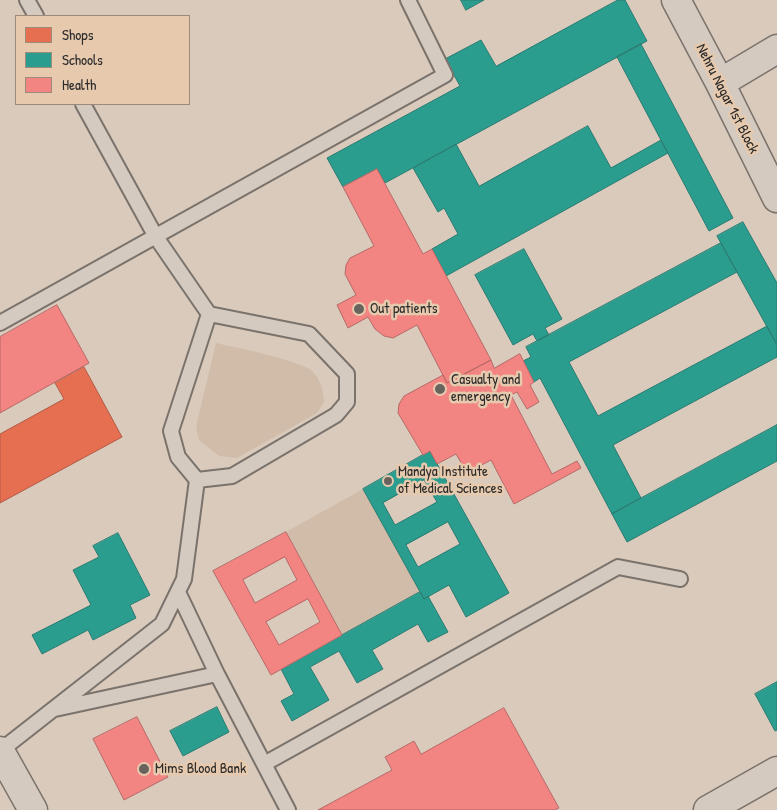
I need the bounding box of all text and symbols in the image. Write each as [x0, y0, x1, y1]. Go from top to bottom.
legend [15, 15, 190, 105]
text: Shops [62, 24, 93, 45]
street label: Nehru Nagar 1st Block [692, 41, 762, 157]
text: Schools [62, 49, 103, 70]
text: Health [62, 74, 96, 95]
place label: Out patients [370, 300, 437, 318]
marker: Out patients [352, 302, 366, 316]
place label: Casualty and emergency [451, 371, 520, 406]
marker: Casualty and emergency [433, 382, 447, 396]
place label: Mandya Institute of Medical Sciences [398, 463, 503, 498]
marker: Mandya Institute of Medical Sciences [382, 475, 394, 487]
place label: Mims Blood Bank [155, 760, 246, 778]
marker: Mims Blood Bank [137, 762, 151, 776]

